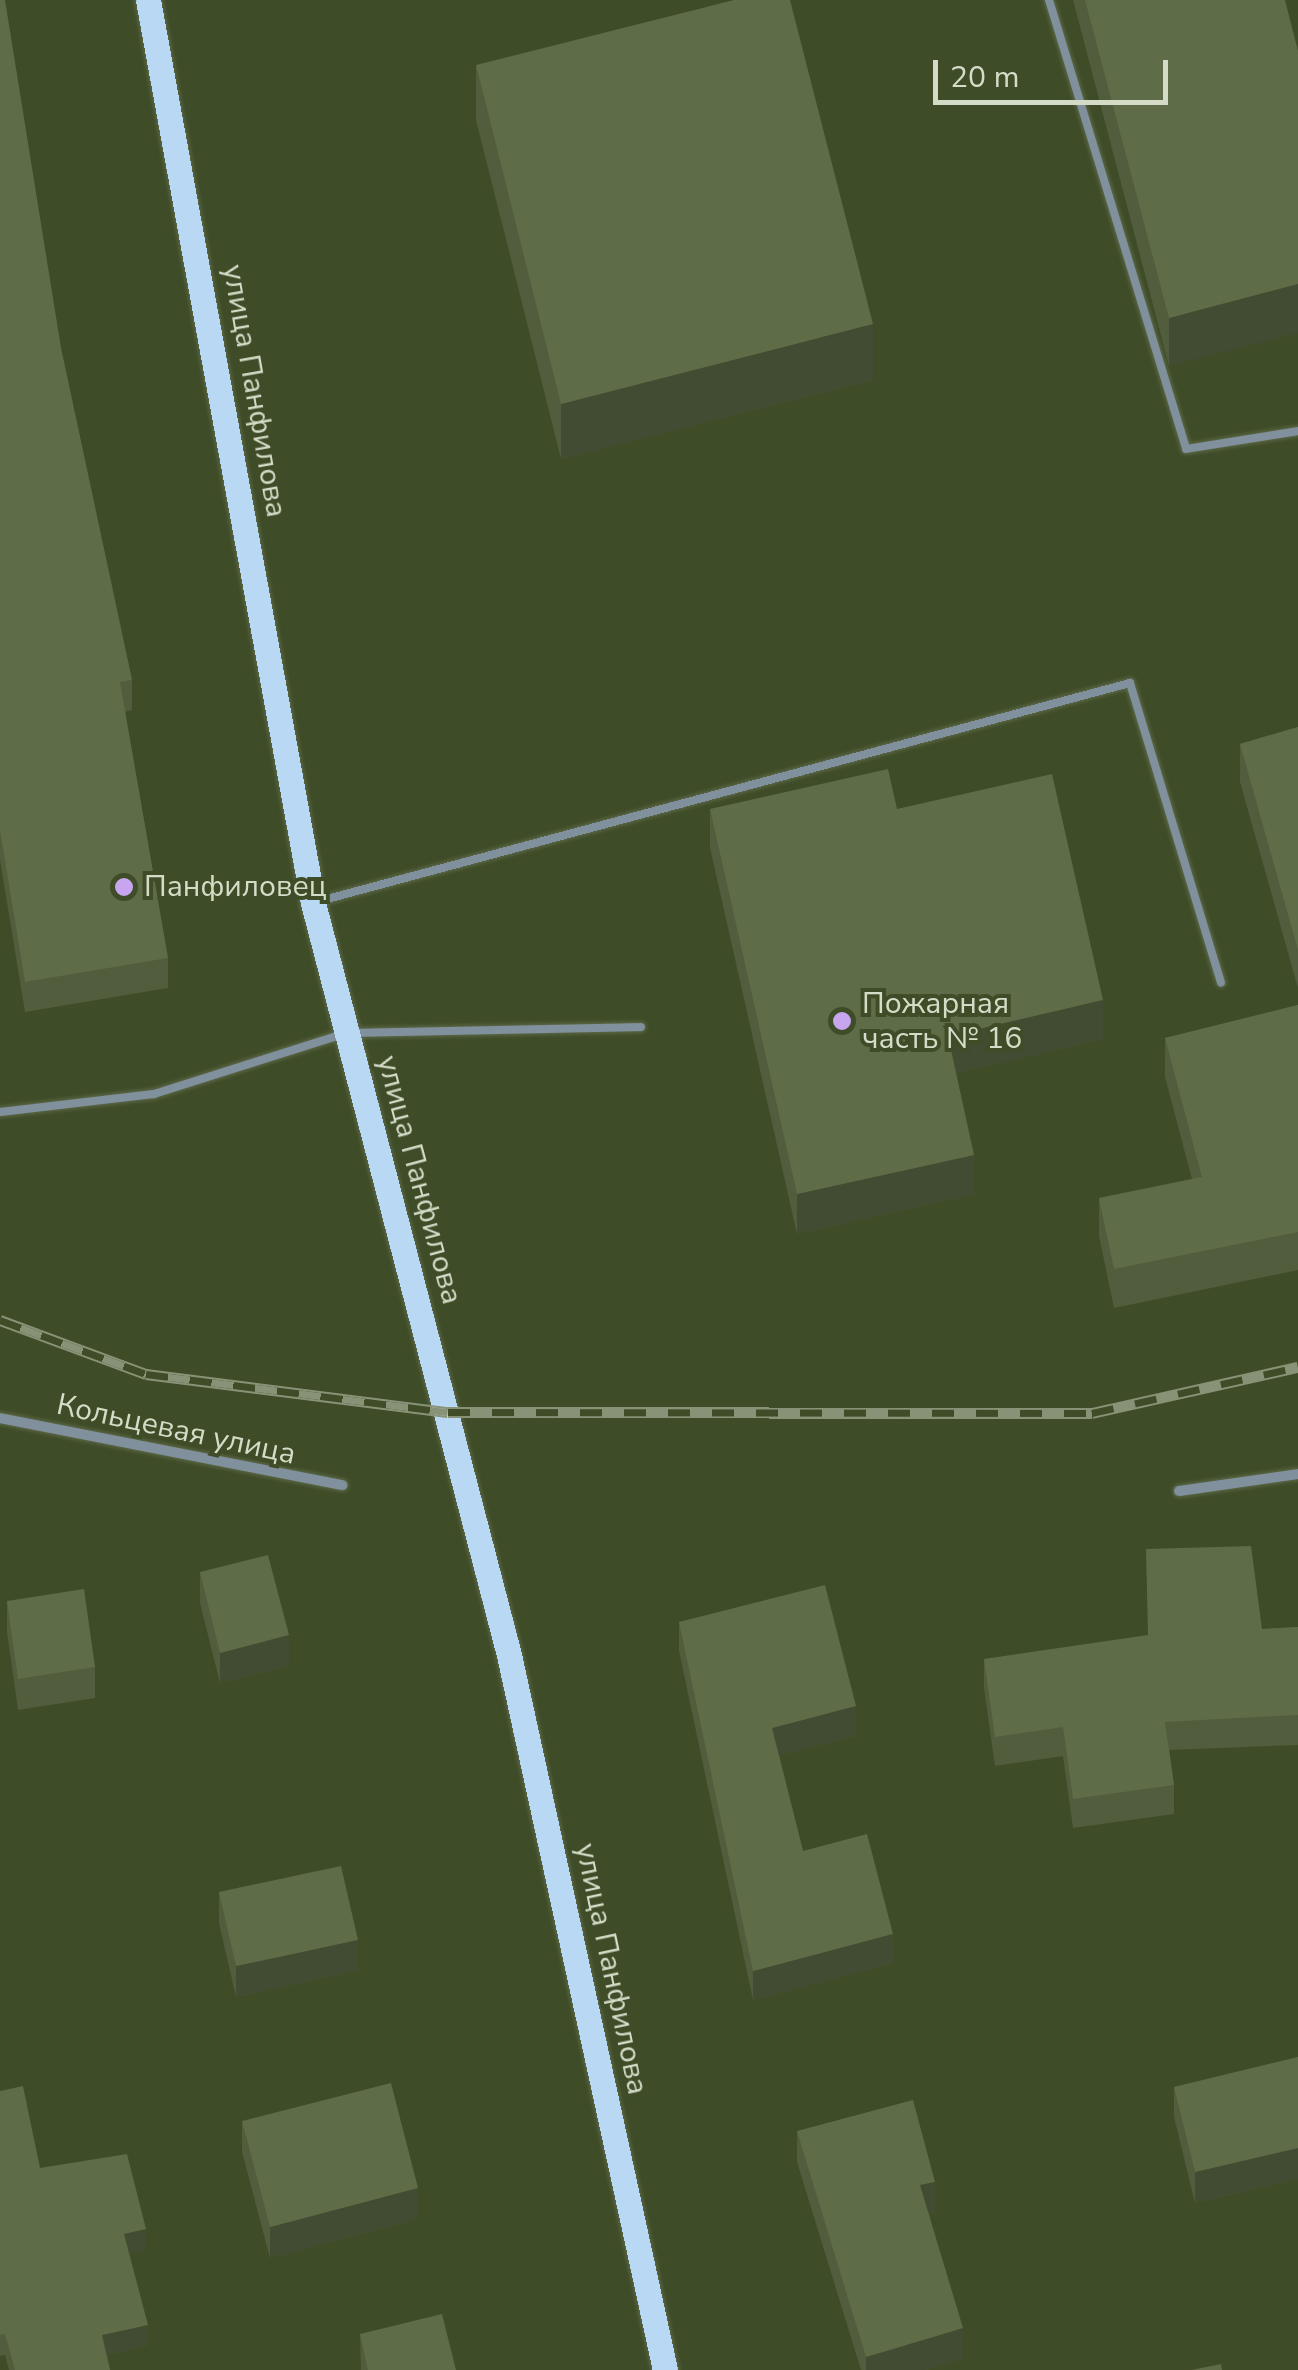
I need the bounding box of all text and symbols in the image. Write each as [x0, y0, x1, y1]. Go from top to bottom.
scale bar [938, 40, 1173, 102]
text: 20 m [950, 57, 1019, 98]
street label: улица Панфилова [214, 262, 294, 520]
place label: Панфиловец [144, 869, 327, 905]
marker: Панфиловец [113, 876, 135, 898]
place label: Пожарная часть № 16 [862, 986, 1022, 1056]
marker: Пожарная часть № 16 [831, 1010, 853, 1032]
street label: улица Панфилова [368, 1052, 470, 1308]
street label: Кольцевая улица [53, 1387, 299, 1473]
street label: улица Панфилова [567, 1840, 655, 2098]

